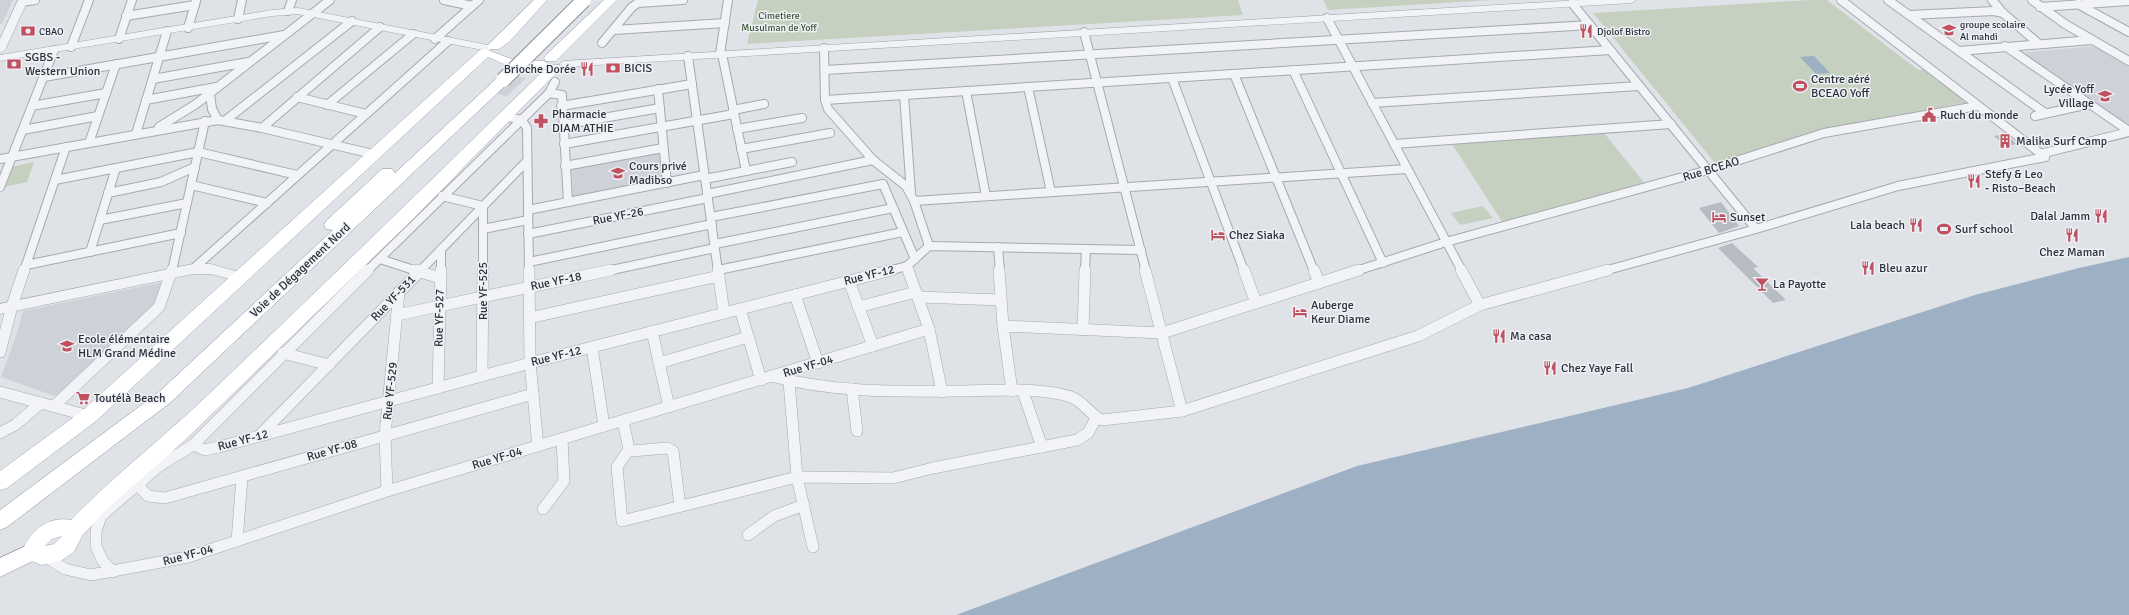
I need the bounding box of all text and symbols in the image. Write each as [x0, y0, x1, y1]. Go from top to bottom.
park label: Cimetiere Musulman de Yoff [741, 10, 817, 34]
place label: groupe scolaire Al mahdi [1960, 19, 2025, 43]
school or university icon: groupe scolaire Al mahdi [1941, 22, 1957, 38]
bank icon: CBAO [20, 23, 36, 39]
restaurant icon: Djolof Bistro [1578, 23, 1594, 39]
place label: CBAO [39, 26, 64, 38]
place label: Djolof Bistro [1597, 26, 1650, 38]
place label: SGBS - Western Union [25, 50, 100, 79]
bank icon: SGBS - Western Union [6, 56, 22, 72]
bank icon: BICIS [605, 60, 621, 76]
restaurant icon: Brioche Dorée [579, 61, 595, 77]
place label: BICIS [624, 61, 653, 76]
place label: Brioche Dorée [504, 62, 576, 77]
place label: Centre aéré BCEAO Yoff [1811, 72, 1870, 101]
sports icon: Centre aéré BCEAO Yoff [1792, 78, 1808, 94]
place label: Lycée Yoff Village [2043, 82, 2095, 111]
school or university icon: Lycée Yoff Village [2097, 88, 2113, 104]
place label: Pharmacie DIAM ATHIE [552, 107, 614, 136]
public building icon: Ruch du monde [1921, 107, 1937, 123]
place label: Ruch du monde [1940, 108, 2019, 123]
pharmacy icon: Pharmacie DIAM ATHIE [533, 113, 549, 129]
building icon: Malika Surf Camp [1997, 133, 2013, 149]
place label: Malika Surf Camp [2016, 134, 2107, 149]
street label: Rue BCEAO [1681, 154, 1741, 185]
place label: Cours privé Madibso [629, 159, 687, 188]
school or university icon: Cours privé Madibso [610, 165, 626, 181]
place label: Stefy & Leo - Risto–Beach [1985, 167, 2056, 196]
restaurant icon: Stefy & Leo - Risto–Beach [1966, 173, 1982, 189]
street label: Rue YF-26 [591, 204, 645, 229]
restaurant icon: Dalal Jamm [2093, 208, 2109, 224]
hotel icon: Sunset [1711, 209, 1727, 225]
place label: Dalal Jamm [2030, 209, 2090, 224]
place label: Sunset [1730, 210, 1765, 225]
restaurant icon: Lala beach [1908, 217, 1924, 233]
place label: Lala beach [1850, 218, 1905, 233]
street label: Voie de Dégagement Nord [247, 220, 354, 321]
sports icon: Surf school [1936, 221, 1952, 237]
place label: Surf school [1955, 222, 2014, 237]
hotel icon: Chez Siaka [1210, 227, 1226, 243]
restaurant icon: Chez Maman [2064, 227, 2080, 243]
place label: Chez Siaka [1229, 228, 1285, 243]
place label: Chez Maman [2039, 245, 2105, 260]
restaurant icon: Bleu azur [1860, 260, 1876, 276]
place label: Bleu azur [1879, 261, 1928, 276]
street label: Rue YF-525 [476, 262, 491, 320]
street label: Rue YF-12 [842, 262, 896, 289]
street label: Rue YF-18 [529, 269, 583, 294]
street label: Rue YF-531 [368, 272, 419, 324]
bar icon: La Payotte [1754, 276, 1770, 292]
place label: La Payotte [1773, 277, 1826, 292]
street label: Rue YF-527 [431, 289, 448, 347]
place label: Auberge Keur Diame [1311, 298, 1370, 327]
hotel icon: Auberge Keur Diame [1292, 304, 1308, 320]
restaurant icon: Ma casa [1491, 328, 1507, 344]
place label: Ma casa [1510, 329, 1552, 344]
place label: Ecole élémentaire HLM Grand Médine [78, 332, 176, 361]
school or university icon: Ecole élémentaire HLM Grand Médine [59, 338, 75, 354]
street label: Rue YF-12 [529, 343, 583, 370]
street label: Rue YF-04 [781, 352, 835, 381]
restaurant icon: Chez Yaye Fall [1542, 360, 1558, 376]
street label: Rue YF-529 [380, 361, 401, 421]
place label: Chez Yaye Fall [1561, 361, 1634, 376]
supermarket icon: Toutélà Beach [75, 390, 91, 406]
place label: Toutélà Beach [94, 391, 166, 406]
street label: Rue YF-12 [216, 427, 270, 454]
street label: Rue YF-08 [305, 436, 359, 465]
street label: Rue YF-04 [470, 444, 524, 473]
street label: Rue YF-04 [161, 541, 215, 569]

